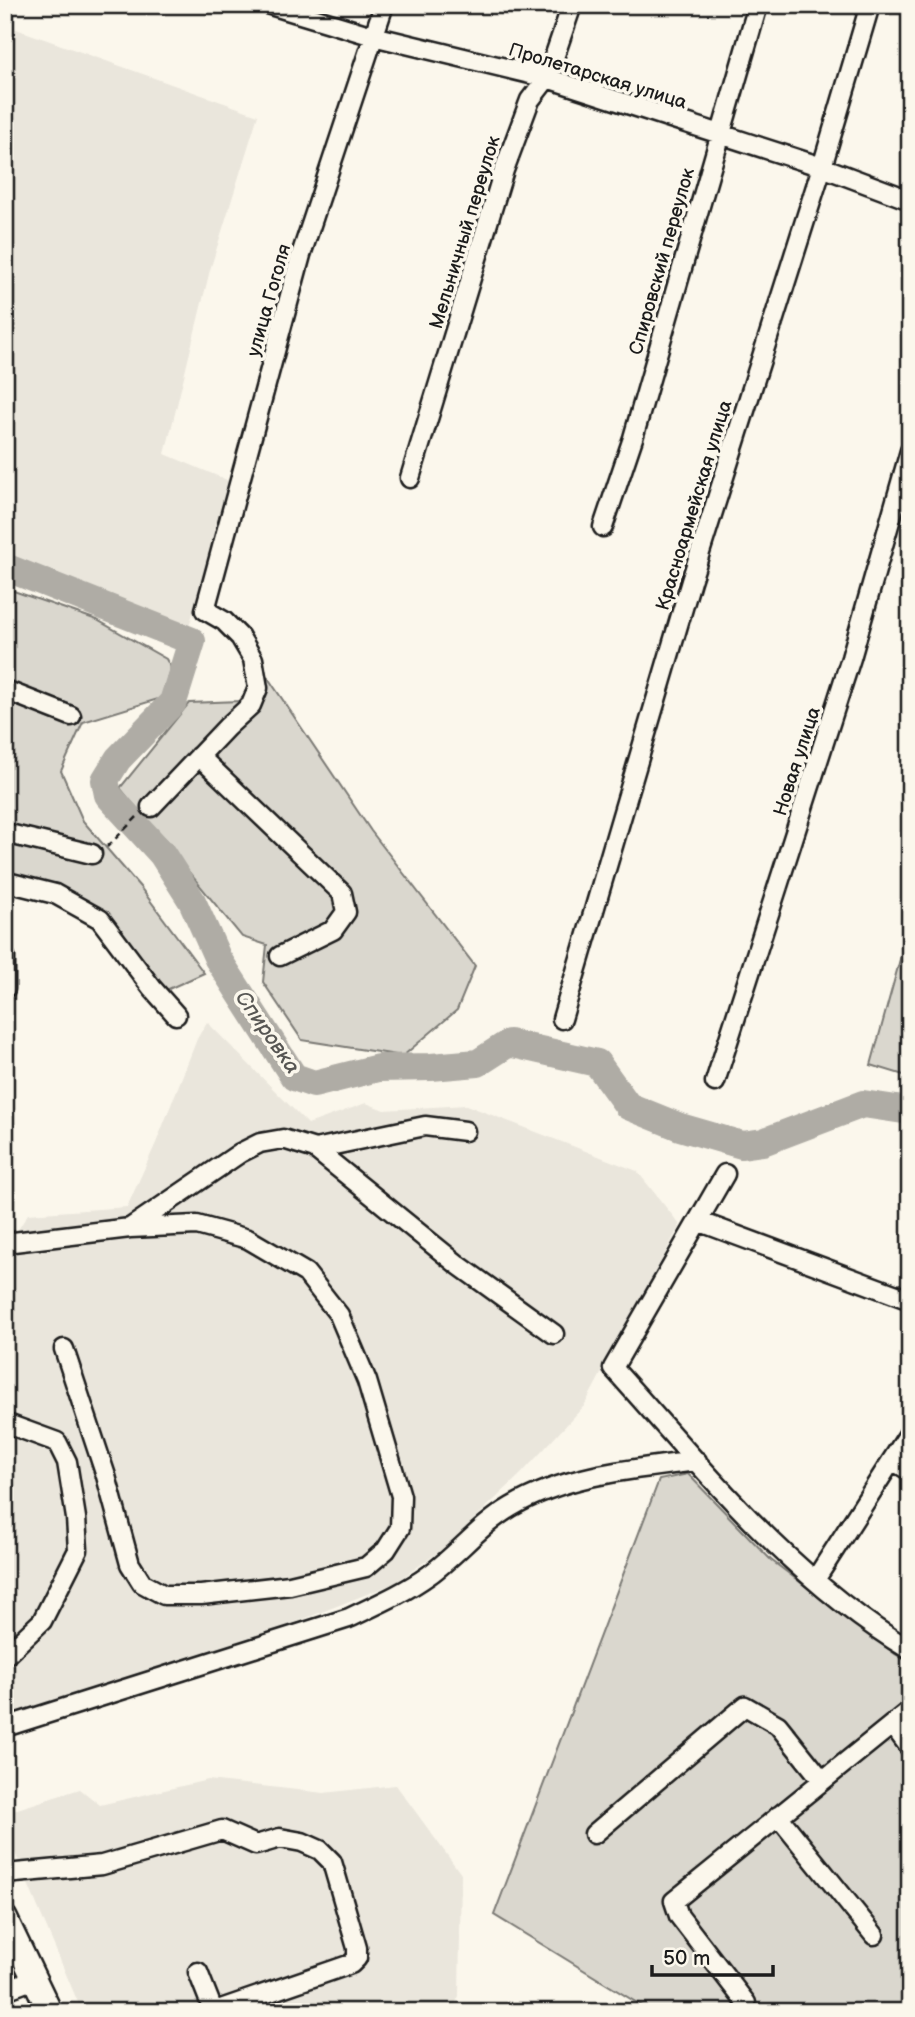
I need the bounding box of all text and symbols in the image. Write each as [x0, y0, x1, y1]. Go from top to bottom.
street label: Пролетарская улица [506, 38, 689, 114]
street label: Мельничный переулок [425, 133, 506, 332]
street label: Спировский переулок [625, 165, 700, 358]
street label: улица Гоголя [242, 241, 297, 359]
street label: Красноармейская улица [651, 398, 737, 613]
street label: Новая улица [769, 704, 826, 819]
water label: Спировка [230, 986, 305, 1079]
scale bar [652, 1933, 773, 1977]
text: 50 m [663, 1946, 710, 1971]

